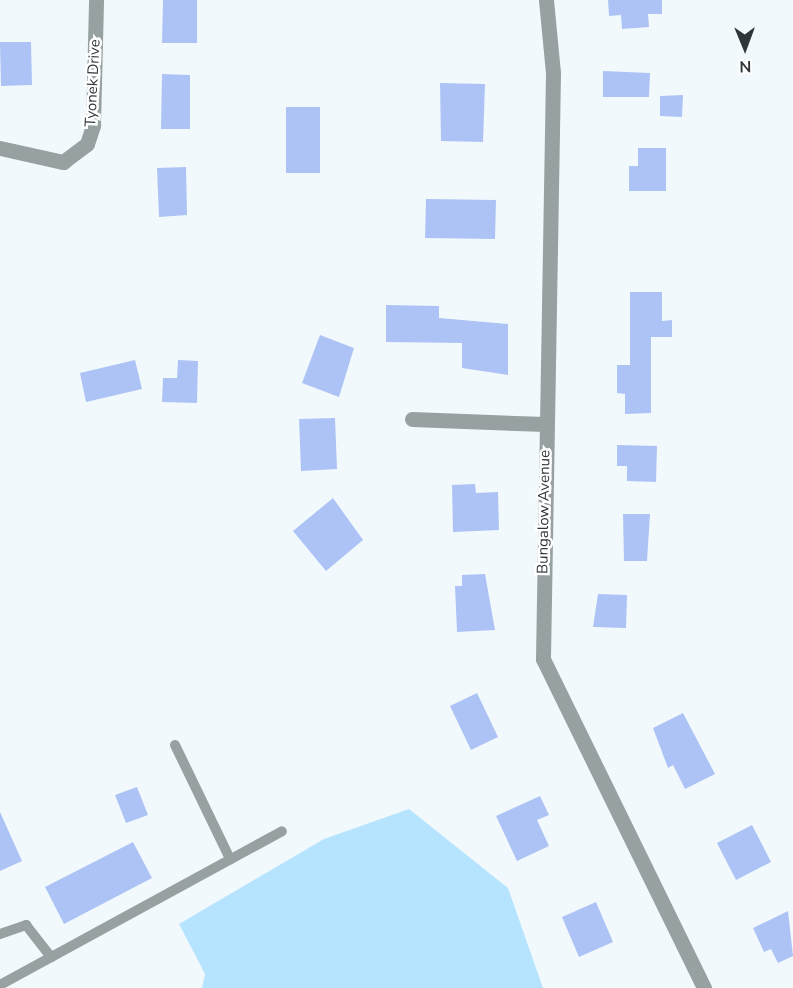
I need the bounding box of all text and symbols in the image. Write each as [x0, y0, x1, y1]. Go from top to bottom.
north arrow [715, 18, 775, 78]
street label: Tyonek Drive [82, 39, 104, 127]
text: N [739, 55, 751, 77]
street label: Bungalow Avenue [534, 450, 554, 574]

